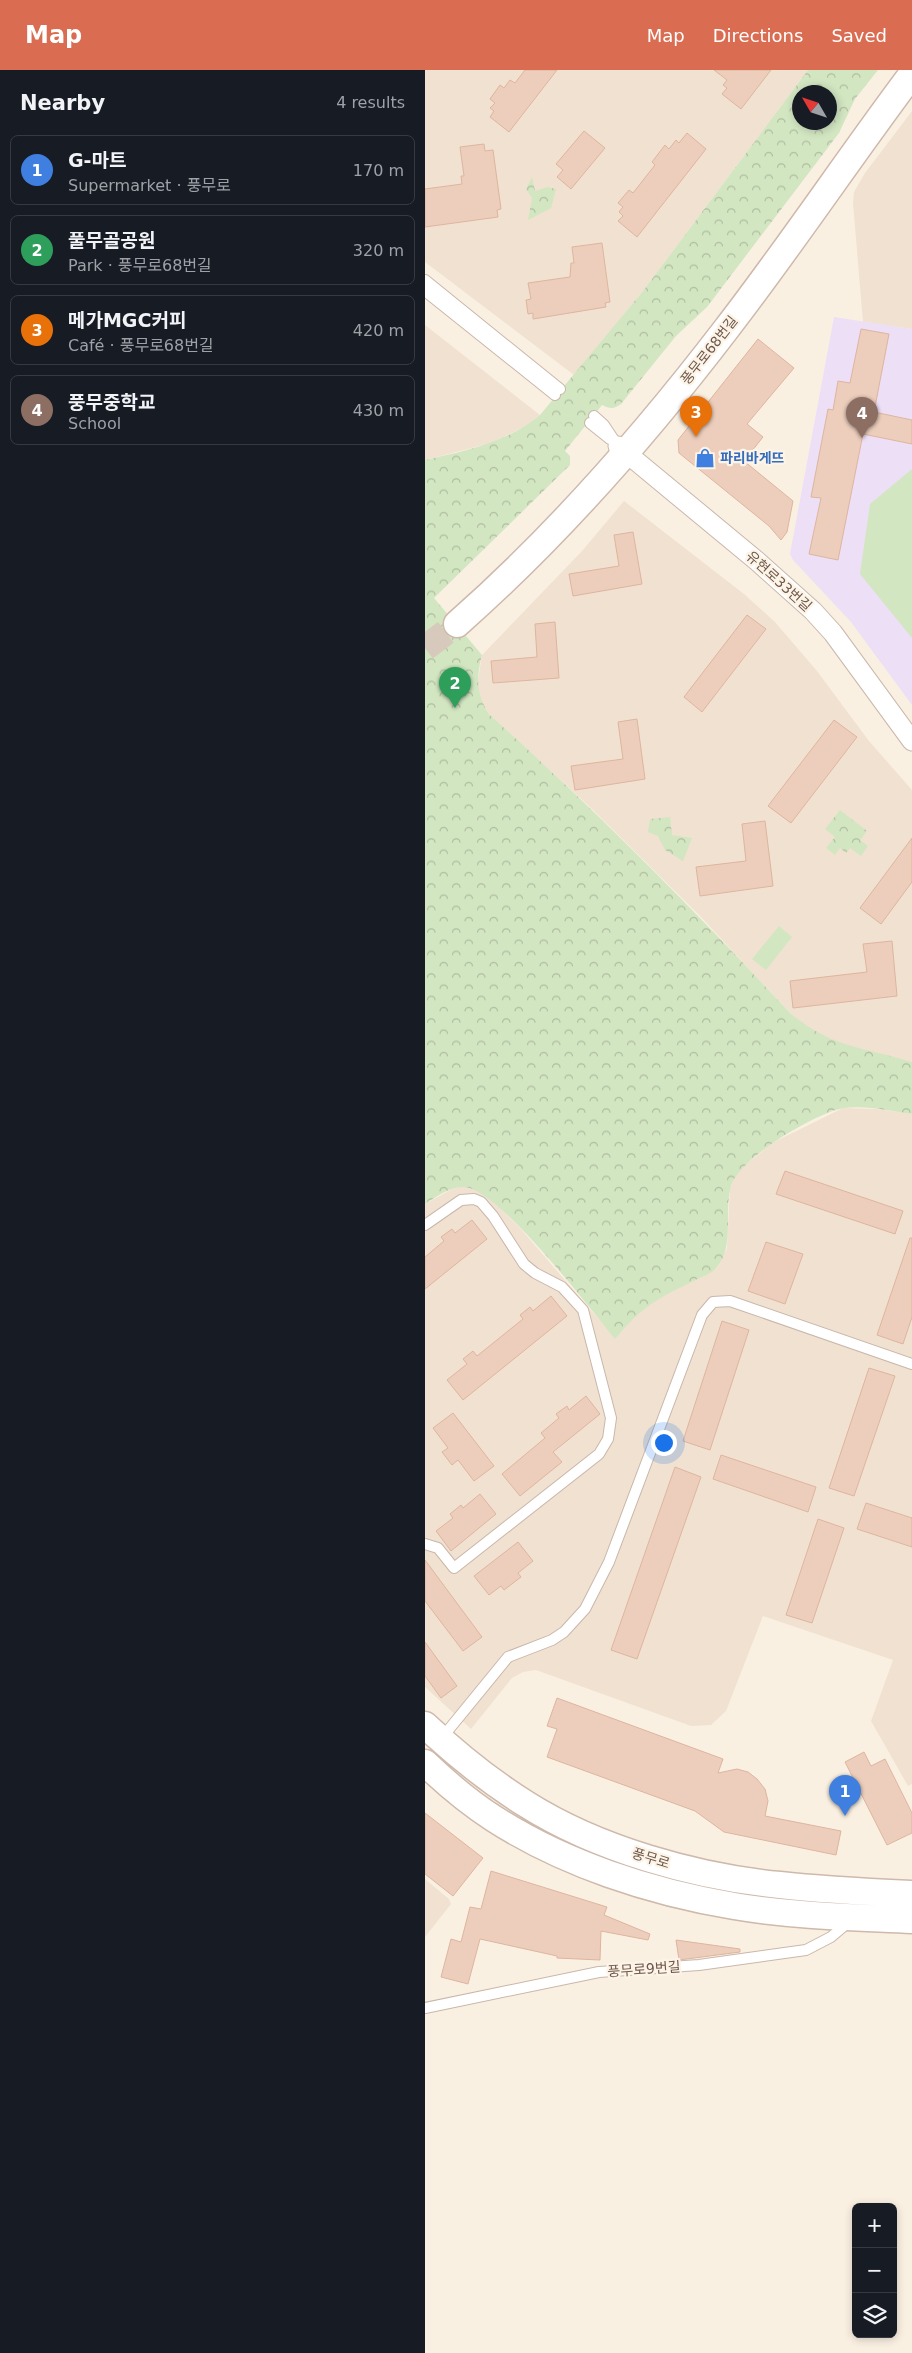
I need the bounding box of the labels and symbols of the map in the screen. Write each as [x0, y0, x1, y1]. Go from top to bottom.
north arrow [792, 85, 837, 130]
street label: 풍무로68번길 [677, 313, 741, 387]
pin: 3 [680, 396, 712, 437]
pin: 4 [846, 397, 878, 438]
shop icon: 파리바게뜨 [694, 447, 716, 469]
place label: 파리바게뜨 [720, 450, 785, 466]
street label: 유현로33번길 [743, 548, 815, 614]
pin: 2 [439, 667, 471, 708]
your location [651, 1430, 677, 1456]
pin: 1 [829, 1775, 861, 1816]
street label: 풍무로 [630, 1845, 672, 1871]
street label: 풍무로9번길 [607, 1958, 681, 1980]

